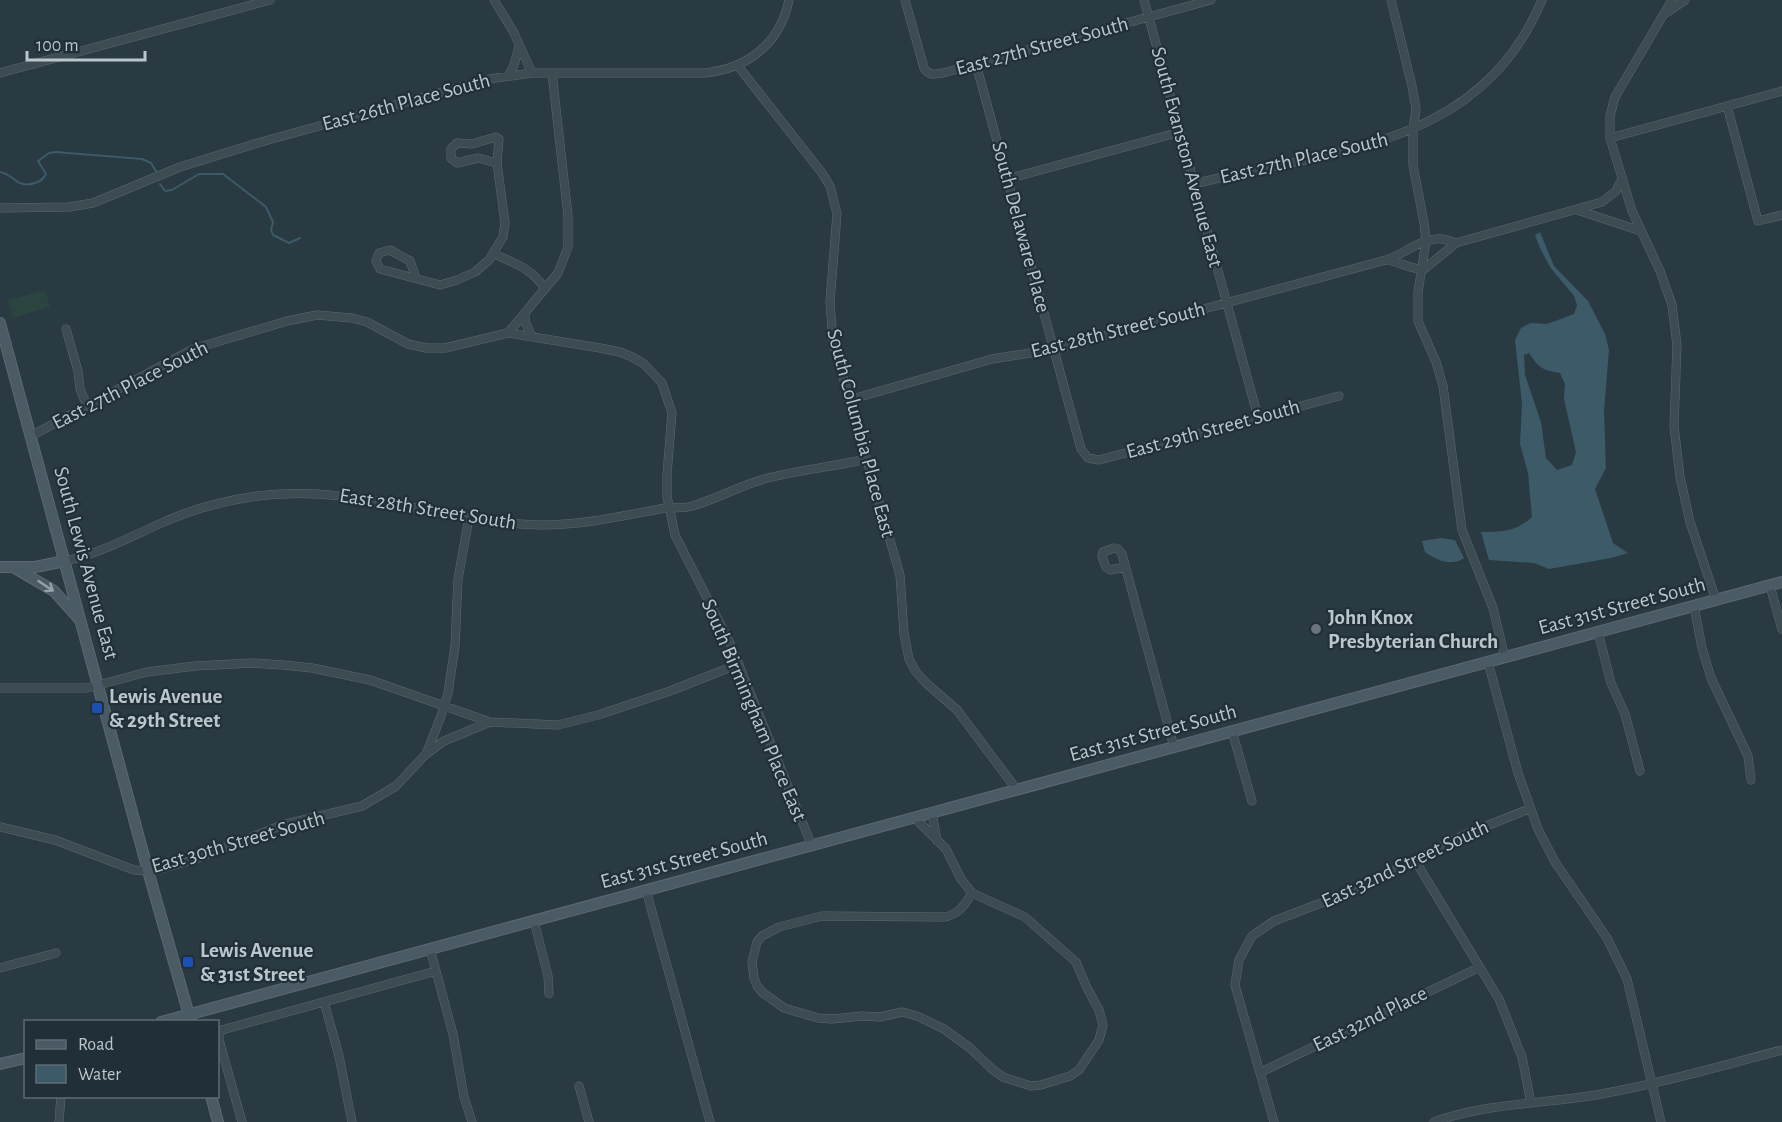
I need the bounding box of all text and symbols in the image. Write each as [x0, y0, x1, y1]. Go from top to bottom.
street label: East 27th Street South [953, 13, 1131, 79]
scale bar [27, 24, 146, 62]
text: 100 m [36, 37, 79, 55]
street label: South Evanston Avenue East [1147, 45, 1227, 270]
street label: East 26th Place South [320, 69, 492, 135]
street label: East 27th Place South [1218, 128, 1390, 188]
street label: South Delaware Place [988, 139, 1054, 315]
street label: East 28th Street South [1029, 298, 1207, 362]
street label: South Columbia Place East [823, 327, 899, 540]
street label: East 27th Place South [49, 337, 211, 433]
street label: East 29th Street South [1124, 396, 1302, 462]
street label: South Lewis Avenue East [50, 464, 122, 662]
street label: East 28th Street South [338, 485, 518, 533]
street label: East 31st Street South [1536, 574, 1708, 638]
one-way arrow [38, 580, 54, 592]
street label: South Birmingham Place East [698, 596, 811, 824]
place label: John Knox Presbyterian Church [1328, 607, 1498, 652]
marker: John Knox Presbyterian Church [1309, 622, 1323, 636]
place label: Lewis Avenue & 29th Street [109, 686, 222, 731]
marker: Lewis Avenue & 29th Street [90, 701, 104, 715]
street label: East 31st Street South [1067, 701, 1239, 765]
street label: East 30th Street South [149, 807, 327, 877]
street label: East 32nd Street South [1318, 816, 1492, 912]
street label: East 31st Street South [598, 828, 770, 892]
place label: Lewis Avenue & 31st Street [200, 940, 313, 985]
marker: Lewis Avenue & 31st Street [181, 955, 195, 969]
street label: East 32nd Place [1310, 982, 1430, 1056]
legend [24, 1020, 219, 1098]
text: Road [78, 1036, 114, 1054]
text: Water [78, 1066, 121, 1084]

